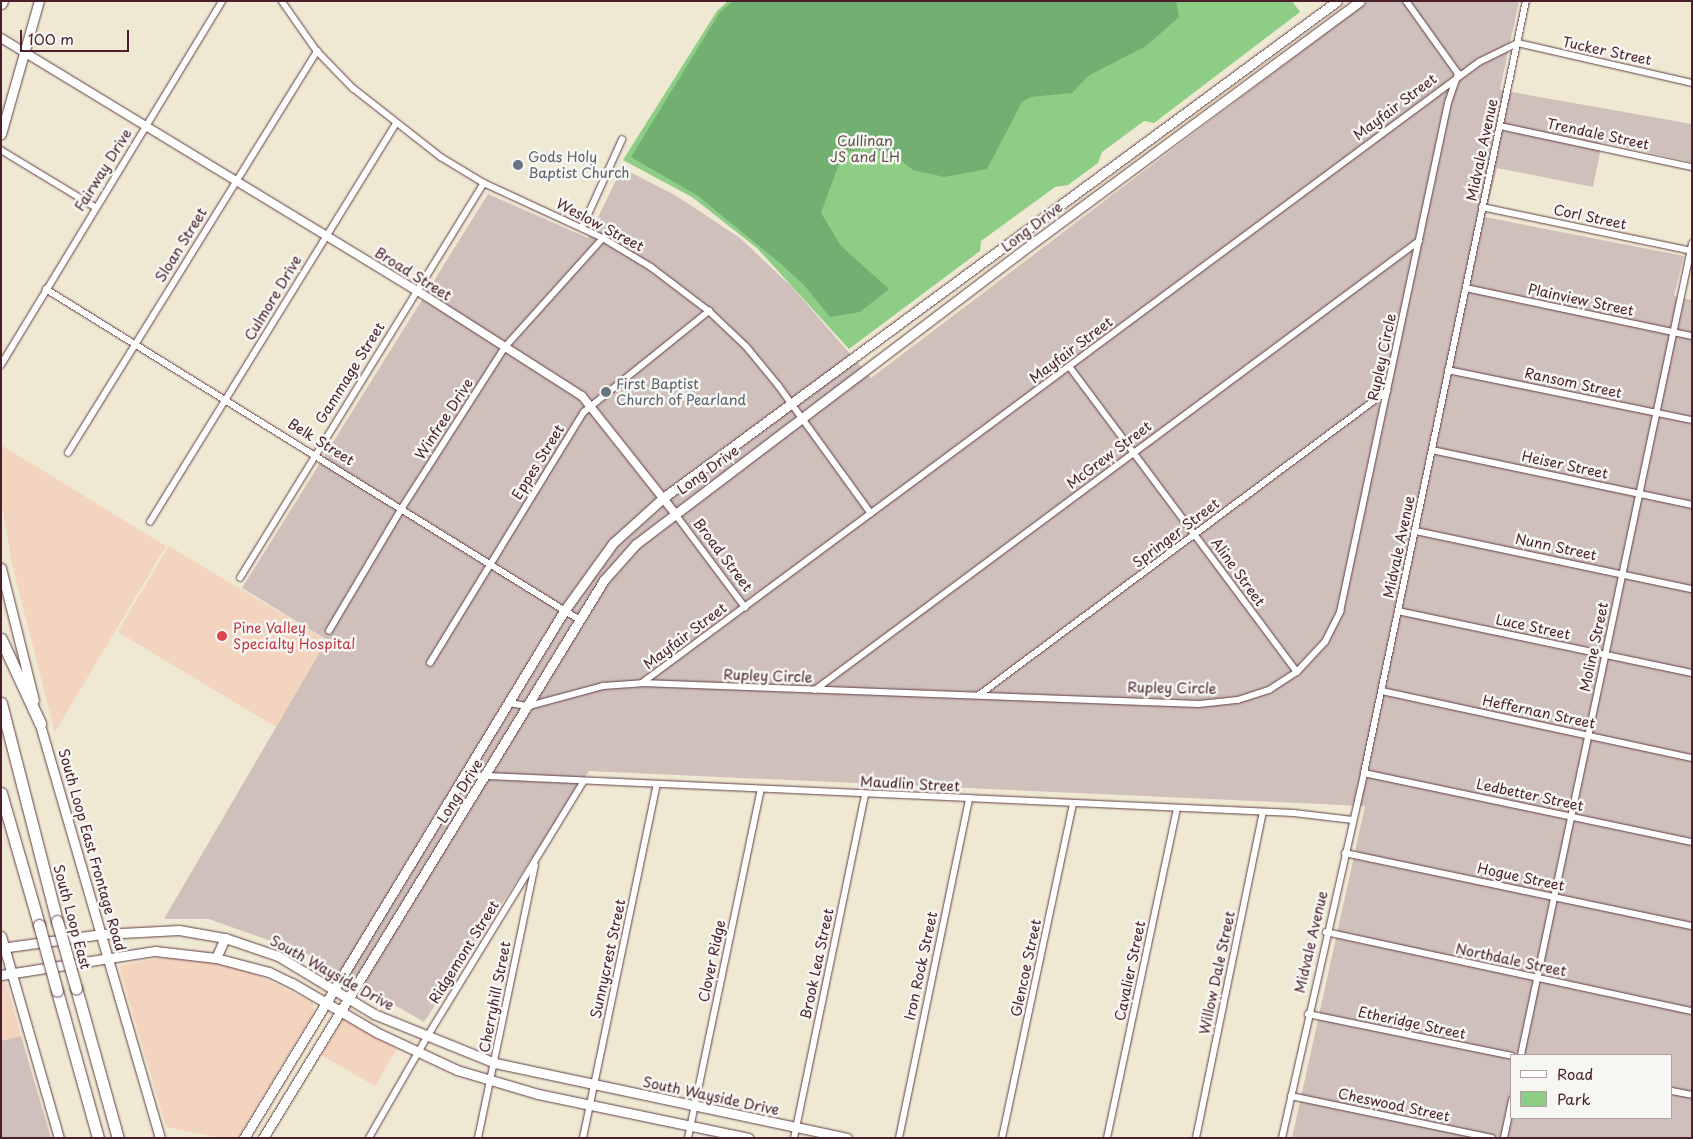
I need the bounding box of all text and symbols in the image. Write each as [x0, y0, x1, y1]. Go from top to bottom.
scale bar [22, 20, 131, 52]
text: 100 m [28, 27, 74, 50]
street label: Tucker Street [1561, 33, 1653, 69]
street label: Mayfair Street [1350, 70, 1440, 144]
street label: Midvale Avenue [1463, 97, 1501, 203]
street label: Trendale Street [1545, 115, 1651, 153]
street label: Fairway Drive [71, 126, 135, 214]
park label: Cullinan JS and LH [830, 133, 900, 166]
place label: Gods Holy Baptist Church [528, 149, 630, 182]
marker: Gods Holy Baptist Church [512, 159, 524, 171]
street label: Weslow Street [554, 195, 646, 255]
street label: Long Drive [998, 199, 1066, 255]
street label: Corl Street [1552, 201, 1628, 233]
street label: Sloan Street [152, 205, 210, 285]
street label: Broad Street [372, 244, 454, 304]
street label: Culmore Drive [241, 252, 305, 344]
street label: Plainview Street [1527, 281, 1635, 319]
street label: Rupley Circle [1364, 311, 1400, 403]
street label: Mayfair Street [1026, 313, 1116, 387]
street label: Gammage Street [312, 319, 388, 427]
street label: Ransom Street [1523, 364, 1623, 402]
street label: Winfree Drive [411, 375, 477, 463]
place label: First Baptist Church of Pearland [616, 376, 746, 408]
marker: First Baptist Church of Pearland [600, 386, 612, 398]
street label: Belk Street [285, 415, 357, 469]
street label: McGrew Street [1063, 418, 1155, 492]
street label: Eppes Street [508, 421, 568, 503]
street label: Long Drive [674, 442, 742, 498]
street label: Heiser Street [1520, 448, 1610, 482]
street label: Midvale Avenue [1380, 494, 1418, 600]
street label: Springer Street [1129, 495, 1223, 571]
street label: Broad Street [690, 515, 756, 595]
street label: Nunn Street [1514, 530, 1598, 564]
street label: Aline Street [1208, 535, 1268, 609]
street label: Mayfair Street [640, 599, 730, 673]
street label: Moline Street [1576, 601, 1612, 693]
street label: Luce Street [1494, 611, 1572, 643]
place label: Pine Valley Specialty Hospital [233, 620, 356, 652]
marker: Pine Valley Specialty Hospital [215, 629, 229, 643]
street label: Rupley Circle [723, 666, 813, 686]
street label: Rupley Circle [1127, 679, 1217, 697]
street label: Heffernan Street [1481, 692, 1597, 732]
street label: South Loop East Frontage Road [55, 746, 129, 954]
street label: Long Drive [434, 756, 486, 826]
street label: Maudlin Street [859, 773, 961, 795]
street label: Ledbetter Street [1474, 775, 1586, 815]
street label: Hogue Street [1476, 860, 1566, 894]
street label: South Loop East [50, 862, 94, 972]
street label: Midvale Avenue [1291, 889, 1331, 995]
street label: Ridgemont Street [426, 897, 502, 1007]
street label: Sunnycrest Street [587, 897, 629, 1021]
street label: Brook Lea Street [797, 906, 837, 1022]
street label: Willow Dale Street [1196, 909, 1238, 1037]
street label: Iron Rock Street [901, 911, 941, 1021]
street label: Glencoe Street [1007, 917, 1045, 1019]
street label: Clover Ridge [695, 918, 729, 1004]
street label: Cavalier Street [1111, 919, 1149, 1023]
street label: South Wayside Drive [267, 932, 397, 1014]
street label: Cherryhill Street [476, 940, 514, 1054]
street label: Northdale Street [1454, 940, 1568, 980]
street label: Etheridge Street [1357, 1003, 1467, 1043]
legend [1510, 1054, 1673, 1119]
text: Road [1557, 1062, 1593, 1085]
street label: South Wayside Drive [641, 1073, 781, 1119]
street label: Cheswood Street [1337, 1085, 1451, 1125]
text: Park [1557, 1087, 1591, 1110]

